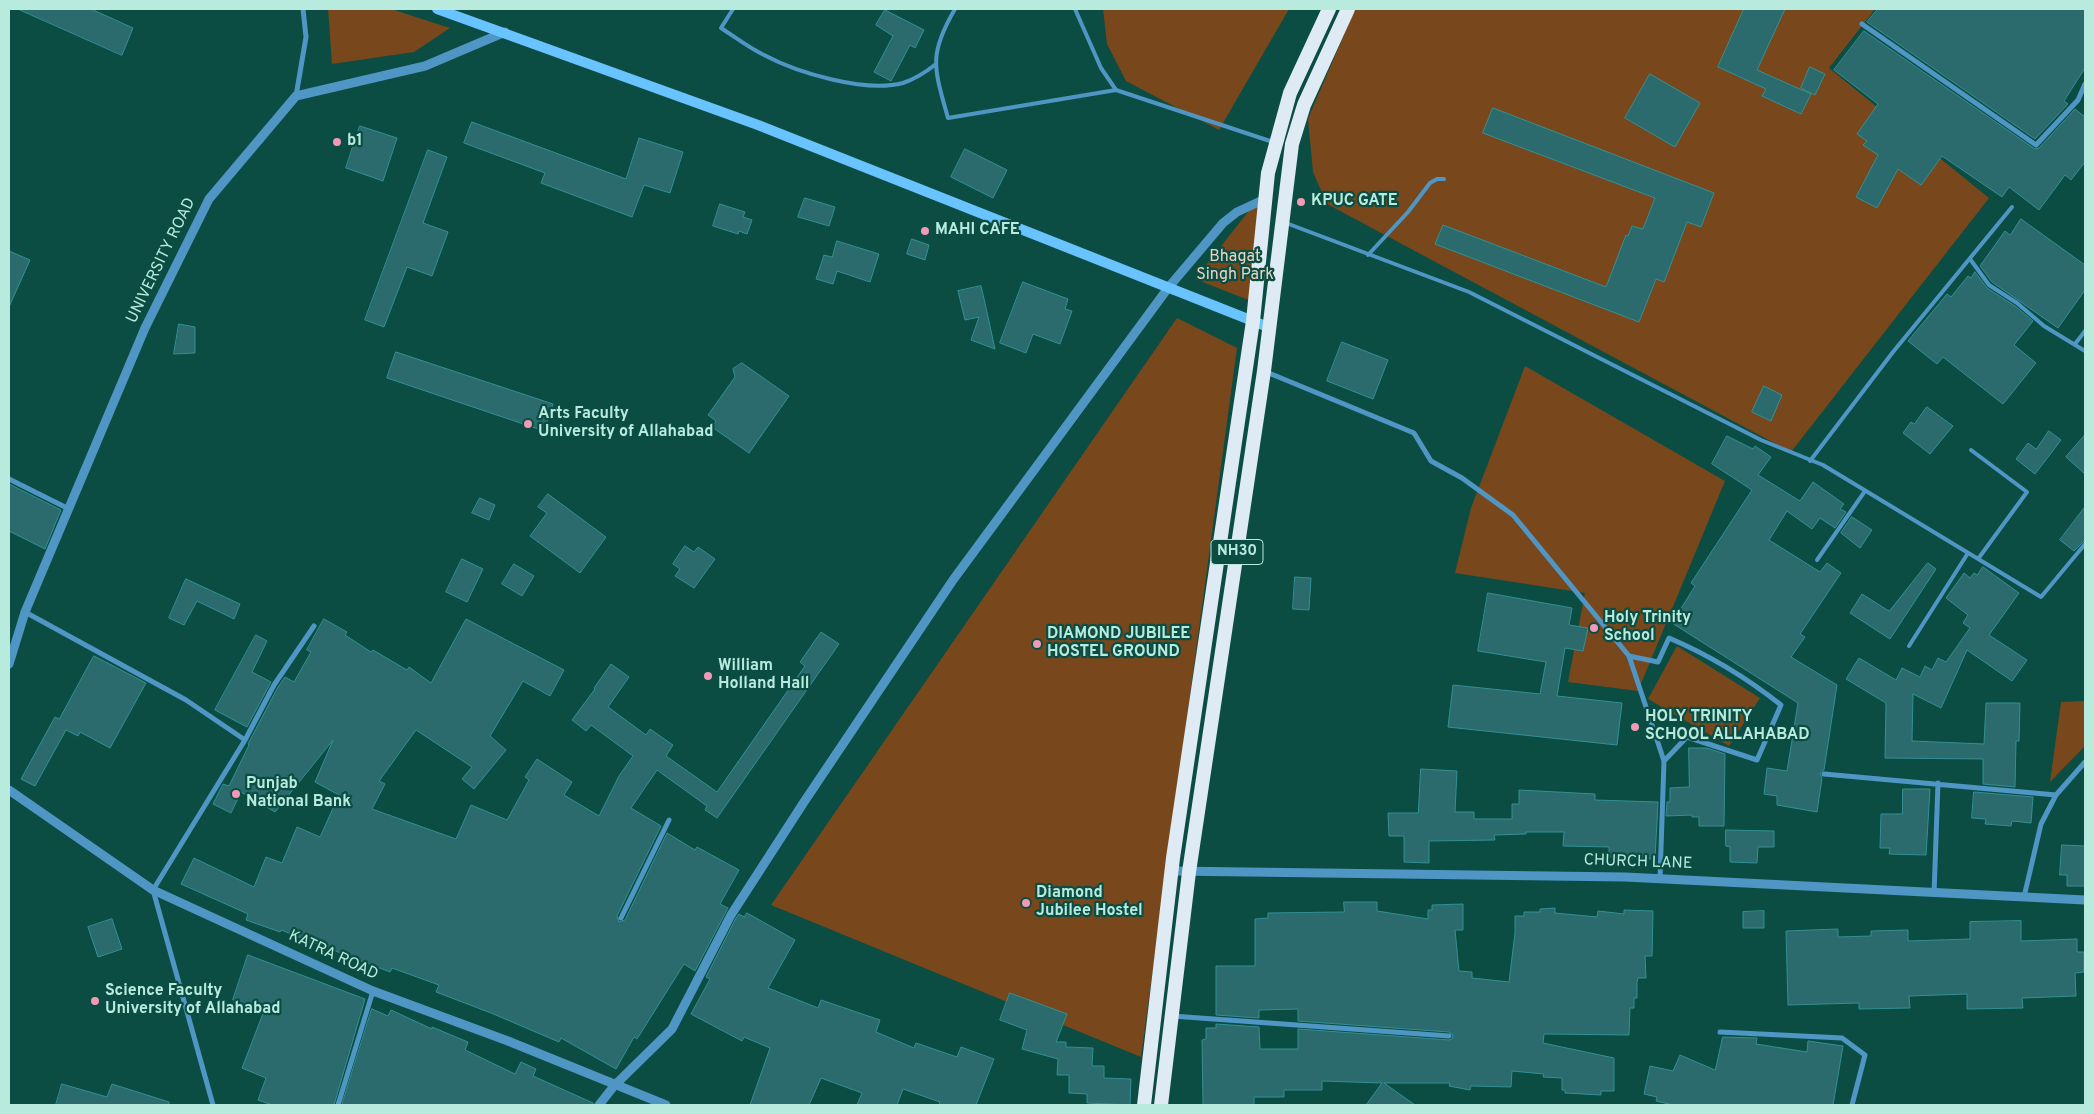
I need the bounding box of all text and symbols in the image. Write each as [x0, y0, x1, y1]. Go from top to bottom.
place label: b1 [347, 132, 363, 152]
marker: b1 [331, 136, 343, 148]
place label: KPUC GATE [1311, 192, 1398, 212]
street label: UNIVERSITY ROAD [123, 195, 201, 327]
marker: KPUC GATE [1295, 196, 1307, 208]
place label: MAHI CAFE [935, 221, 1020, 241]
marker: MAHI CAFE [919, 225, 931, 237]
park label: Bhagat Singh Park [1196, 248, 1274, 286]
place label: Arts Faculty University of Allahabad [538, 405, 713, 443]
marker: Arts Faculty University of Allahabad [522, 418, 534, 430]
road number: NH30 [1211, 540, 1263, 564]
place label: Holy Trinity School [1604, 609, 1691, 647]
marker: Holy Trinity School [1588, 622, 1600, 634]
place label: DIAMOND JUBILEE HOSTEL GROUND [1047, 625, 1190, 663]
marker: DIAMOND JUBILEE HOSTEL GROUND [1031, 638, 1043, 650]
place label: William Holland Hall [718, 657, 809, 695]
marker: William Holland Hall [702, 670, 714, 682]
place label: HOLY TRINITY SCHOOL ALLAHABAD [1645, 708, 1810, 746]
marker: HOLY TRINITY SCHOOL ALLAHABAD [1629, 721, 1641, 733]
place label: Punjab National Bank [246, 775, 351, 813]
marker: Punjab National Bank [230, 788, 242, 800]
street label: CHURCH LANE [1583, 852, 1693, 874]
place label: Diamond Jubilee Hostel [1036, 884, 1143, 922]
marker: Diamond Jubilee Hostel [1020, 897, 1032, 909]
street label: KATRA ROAD [285, 927, 381, 985]
place label: Science Faculty University of Allahabad [105, 982, 280, 1020]
marker: Science Faculty University of Allahabad [89, 995, 101, 1007]

